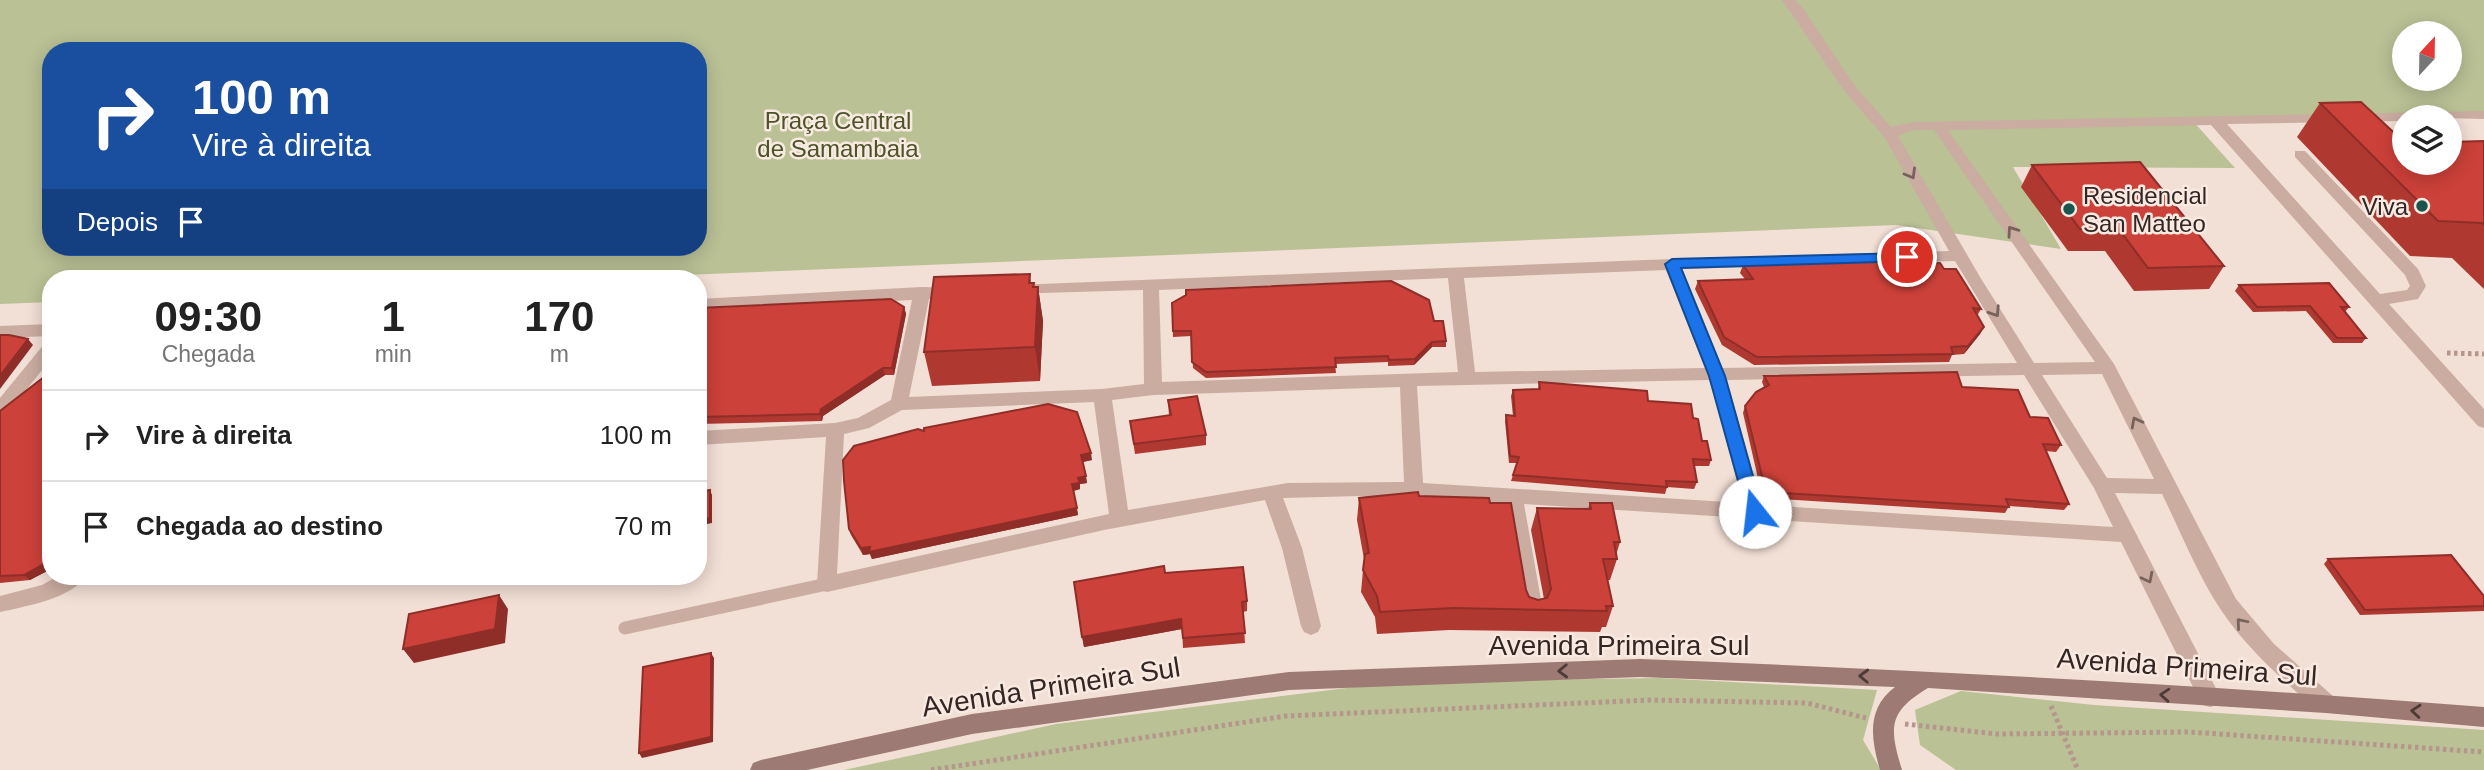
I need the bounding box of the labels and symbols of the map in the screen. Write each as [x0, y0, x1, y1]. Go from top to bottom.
north arrow [2392, 21, 2462, 91]
park label: Praça Central de Samambaia [757, 107, 919, 162]
one-way arrow [1903, 166, 1916, 179]
place label: Residencial San Matteo [2083, 182, 2207, 237]
place label: Viva [2362, 193, 2409, 220]
marker: Viva [2414, 198, 2430, 214]
marker: Residencial San Matteo [2061, 201, 2077, 217]
one-way arrow [2007, 226, 2020, 239]
pin [1877, 227, 1937, 287]
one-way arrow [1987, 304, 1999, 317]
one-way arrow [2131, 417, 2145, 429]
position arrow [1718, 475, 1792, 549]
one-way arrow [2139, 571, 2153, 583]
one-way arrow [2237, 619, 2250, 631]
street label: Avenida Primeira Sul [1489, 630, 1749, 661]
street label: Avenida Primeira Sul [2056, 642, 2318, 692]
street label: Avenida Primeira Sul [920, 651, 1182, 723]
one-way arrow [1558, 663, 1569, 678]
one-way arrow [1858, 669, 1869, 684]
one-way arrow [2159, 688, 2170, 703]
one-way arrow [2410, 704, 2422, 719]

